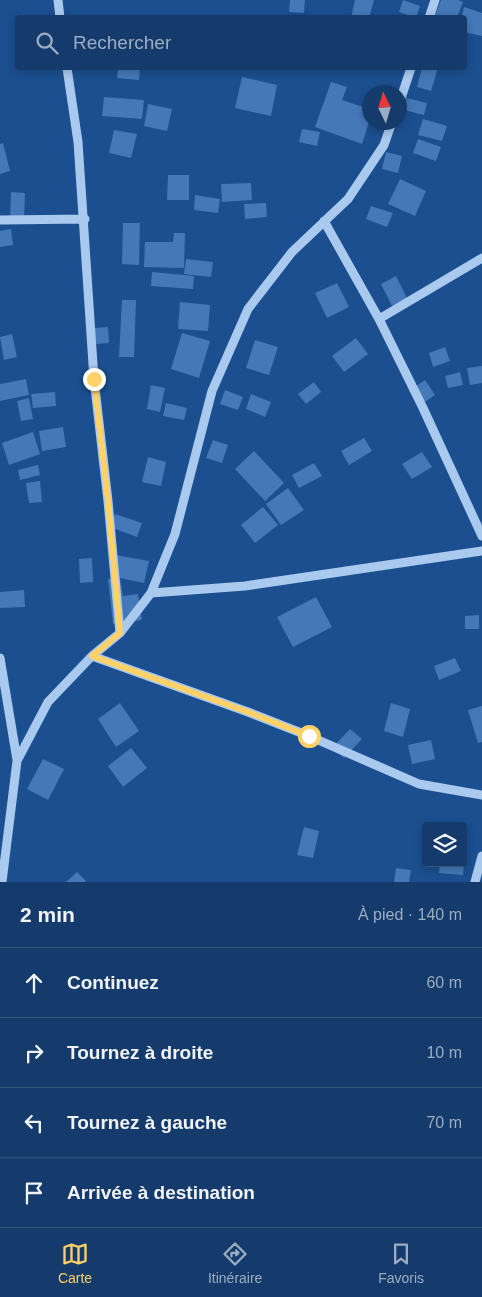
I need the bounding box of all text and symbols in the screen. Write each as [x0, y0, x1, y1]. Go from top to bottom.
search box [15, 15, 467, 70]
icon: search [33, 29, 61, 57]
text: Rechercher [73, 32, 171, 53]
north arrow [362, 85, 407, 130]
route end [83, 368, 106, 391]
route start [298, 725, 321, 748]
map controls [422, 822, 467, 867]
button: layers [422, 822, 467, 867]
text: 2 min [20, 903, 75, 926]
text: À pied · 140 m [358, 906, 462, 923]
icon: ahead [20, 969, 48, 997]
text: Continuez [67, 972, 159, 993]
text: 60 m [426, 974, 462, 991]
icon: right [20, 1039, 48, 1067]
text: Tournez à droite [67, 1042, 213, 1063]
text: 10 m [426, 1044, 462, 1061]
icon: left [20, 1109, 48, 1137]
text: Tournez à gauche [67, 1112, 227, 1133]
text: 70 m [426, 1114, 462, 1131]
icon: arrive [20, 1179, 48, 1207]
text: Arrivée à destination [67, 1182, 255, 1203]
tab: Carte [58, 1240, 92, 1286]
tab: Itinéraire [208, 1240, 262, 1286]
tab: Favoris [378, 1240, 424, 1286]

